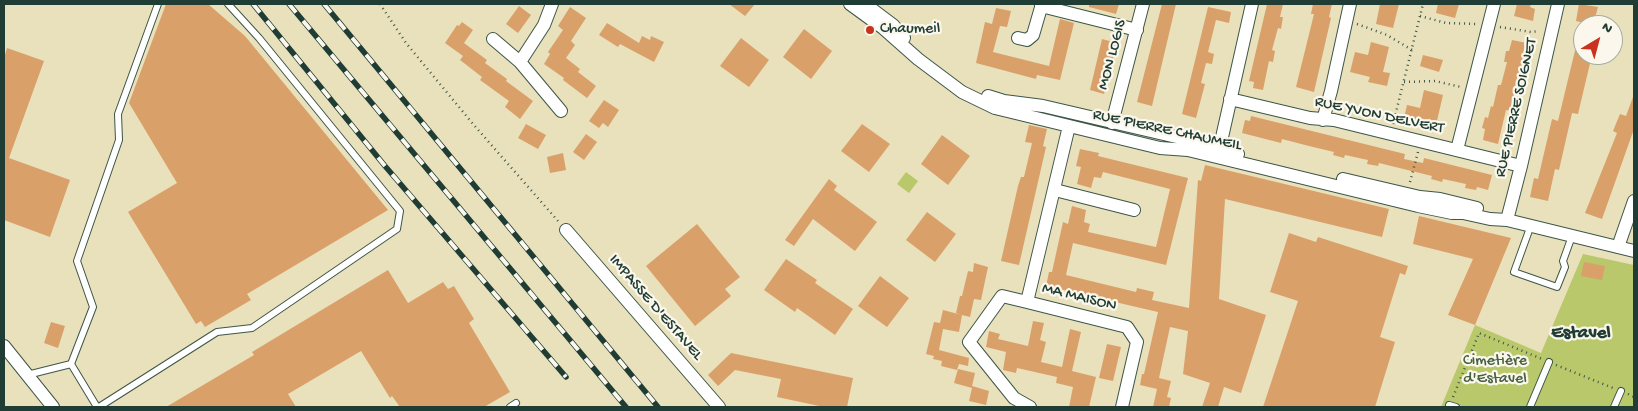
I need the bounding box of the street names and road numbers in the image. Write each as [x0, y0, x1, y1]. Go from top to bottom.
street label: MON LOGIS [1094, 18, 1132, 92]
street label: RUE PIERRE SOIGNET [1492, 37, 1542, 179]
street label: RUE YVON DELVERT [1313, 93, 1445, 139]
street label: RUE PIERRE CHAUMEIL [1091, 106, 1243, 156]
street label: IMPASSE D'ESTAVEL [604, 251, 706, 365]
street label: MA MAISON [1040, 279, 1118, 317]

